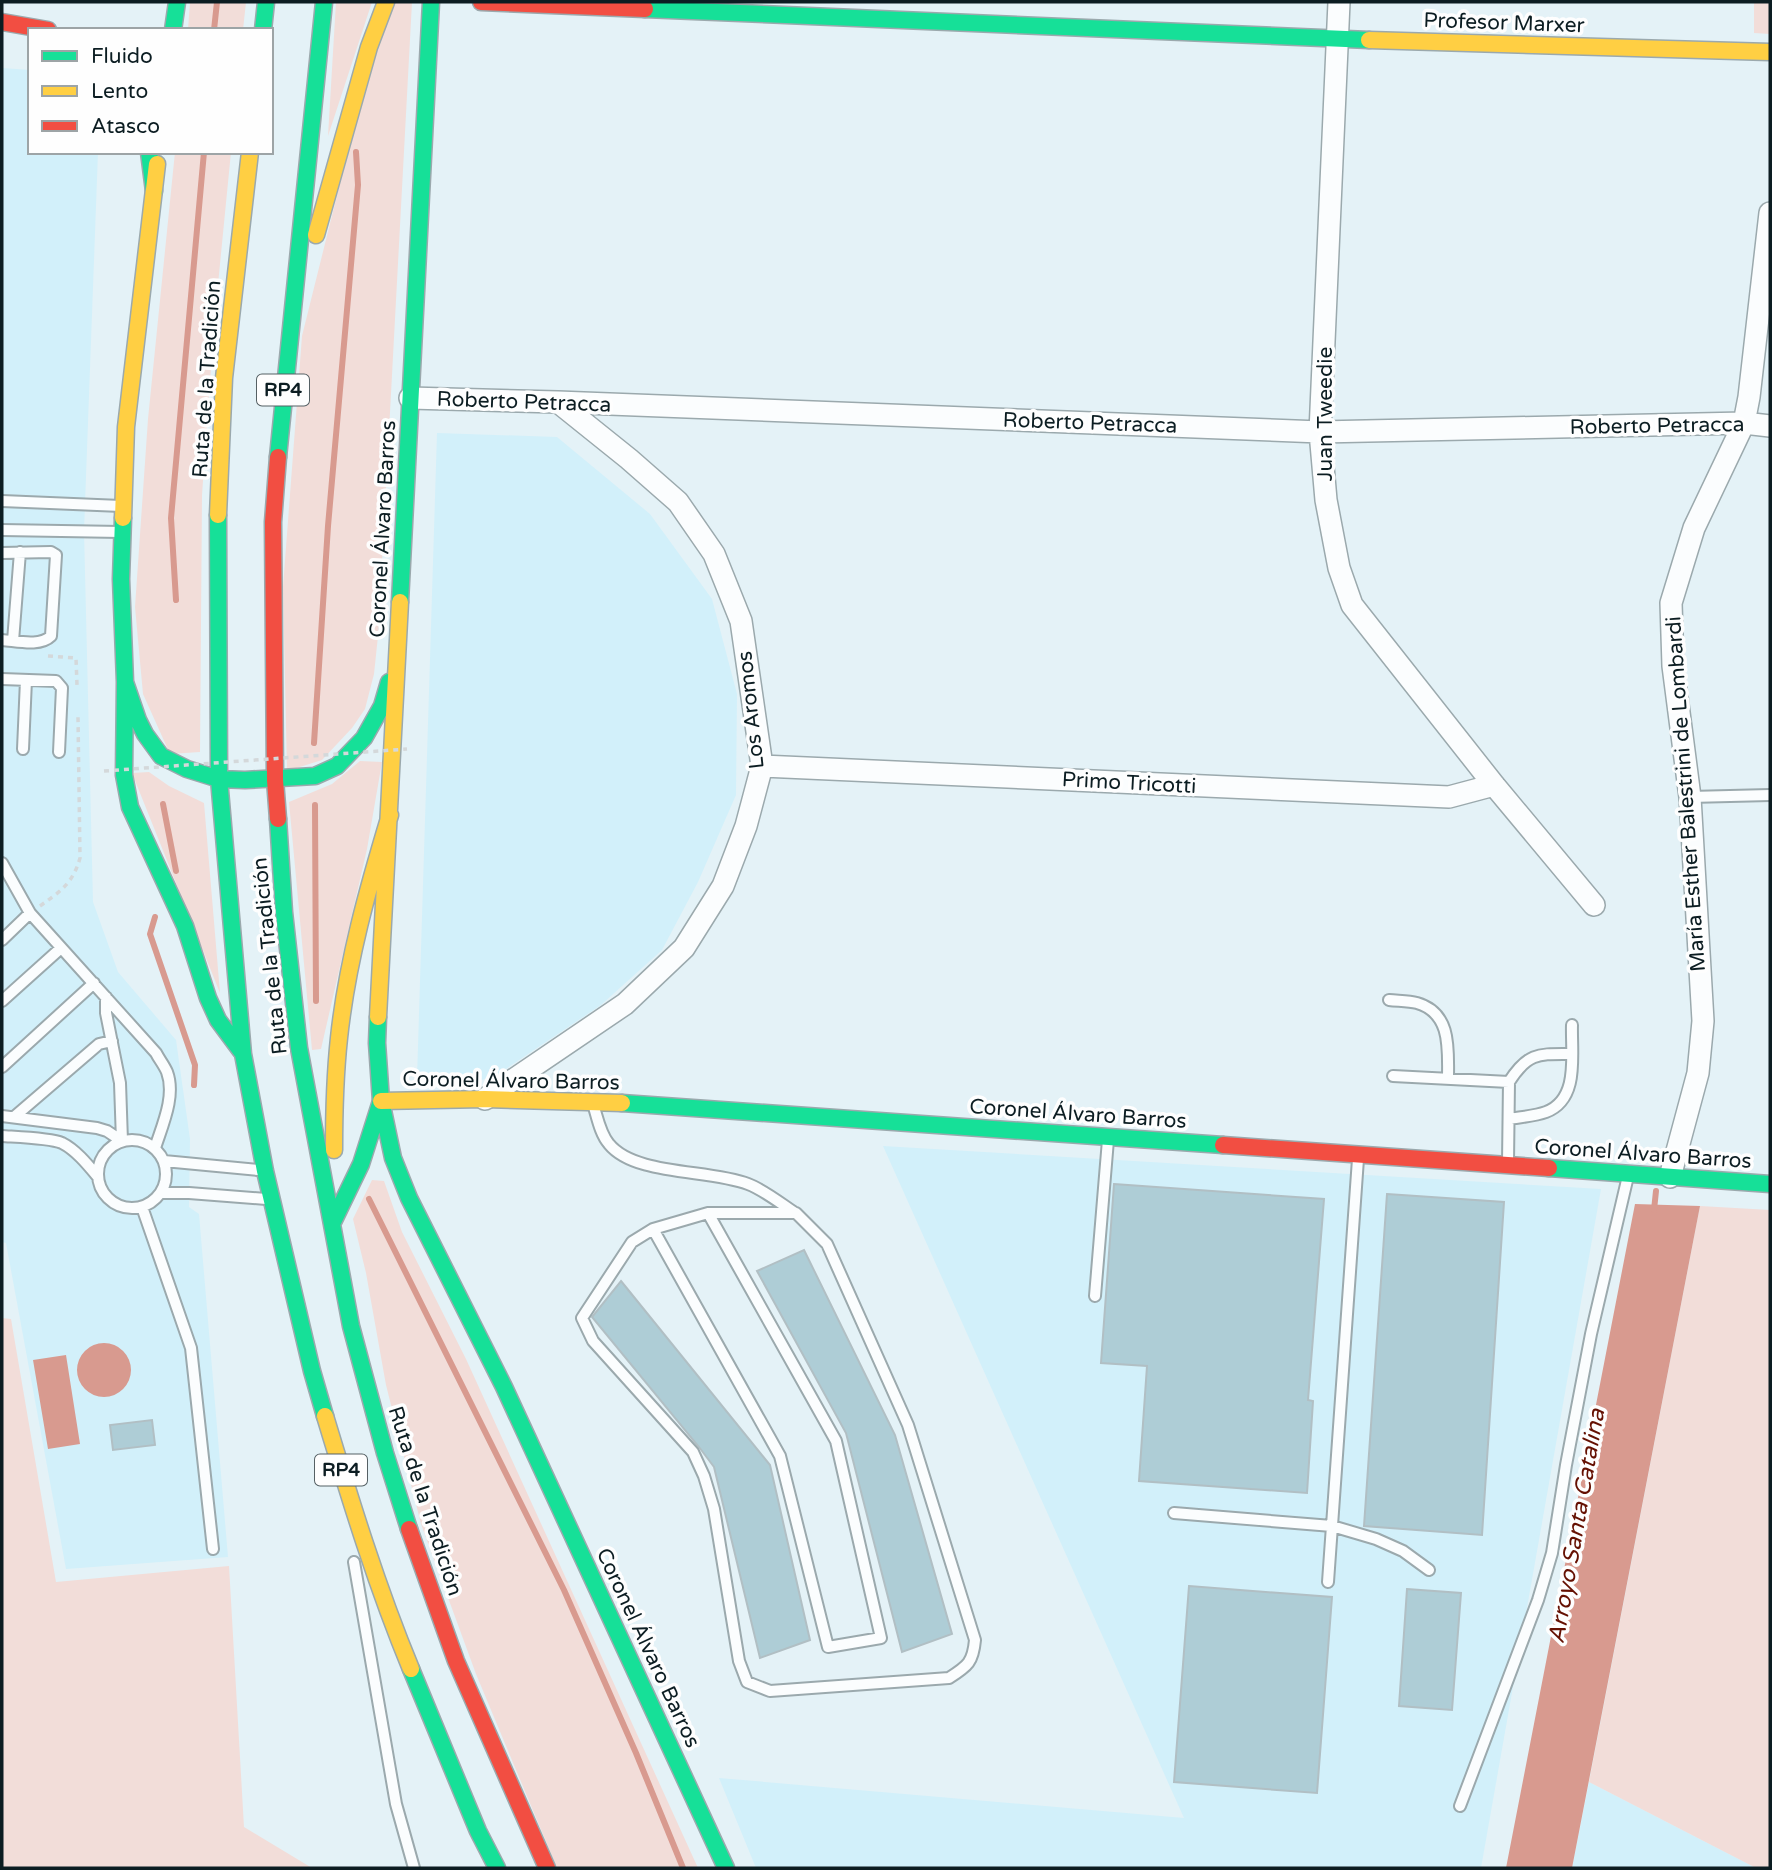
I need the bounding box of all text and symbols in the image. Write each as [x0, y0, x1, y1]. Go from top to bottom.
street label: Profesor Marxer [1423, 8, 1585, 38]
legend [28, 28, 273, 154]
text: Fluido [91, 44, 153, 69]
text: Lento [91, 79, 148, 104]
text: Atasco [91, 114, 160, 139]
street label: Ruta de la Tradición [188, 279, 226, 479]
street label: Juan Tweedie [1313, 347, 1338, 481]
road number: RP4 [257, 374, 309, 406]
street label: Roberto Petracca [436, 386, 612, 418]
street label: Roberto Petracca [1002, 407, 1178, 439]
street label: Roberto Petracca [1569, 412, 1745, 440]
street label: Coronel Álvaro Barros [365, 420, 401, 638]
street label: María Esther Balestrini de Lombardi [1661, 615, 1711, 973]
street label: Los Aromos [732, 650, 770, 770]
street label: Primo Tricotti [1061, 767, 1197, 799]
street label: Ruta de la Tradición [247, 856, 293, 1056]
street label: Coronel Álvaro Barros [402, 1067, 620, 1095]
street label: Coronel Álvaro Barros [969, 1094, 1187, 1134]
street label: Coronel Álvaro Barros [1534, 1134, 1752, 1174]
street label: Ruta de la Tradición [383, 1403, 467, 1599]
water label: Arroyo Santa Catalina [1543, 1406, 1612, 1645]
road number: RP4 [315, 1454, 367, 1486]
street label: Coronel Álvaro Barros [591, 1544, 705, 1752]

